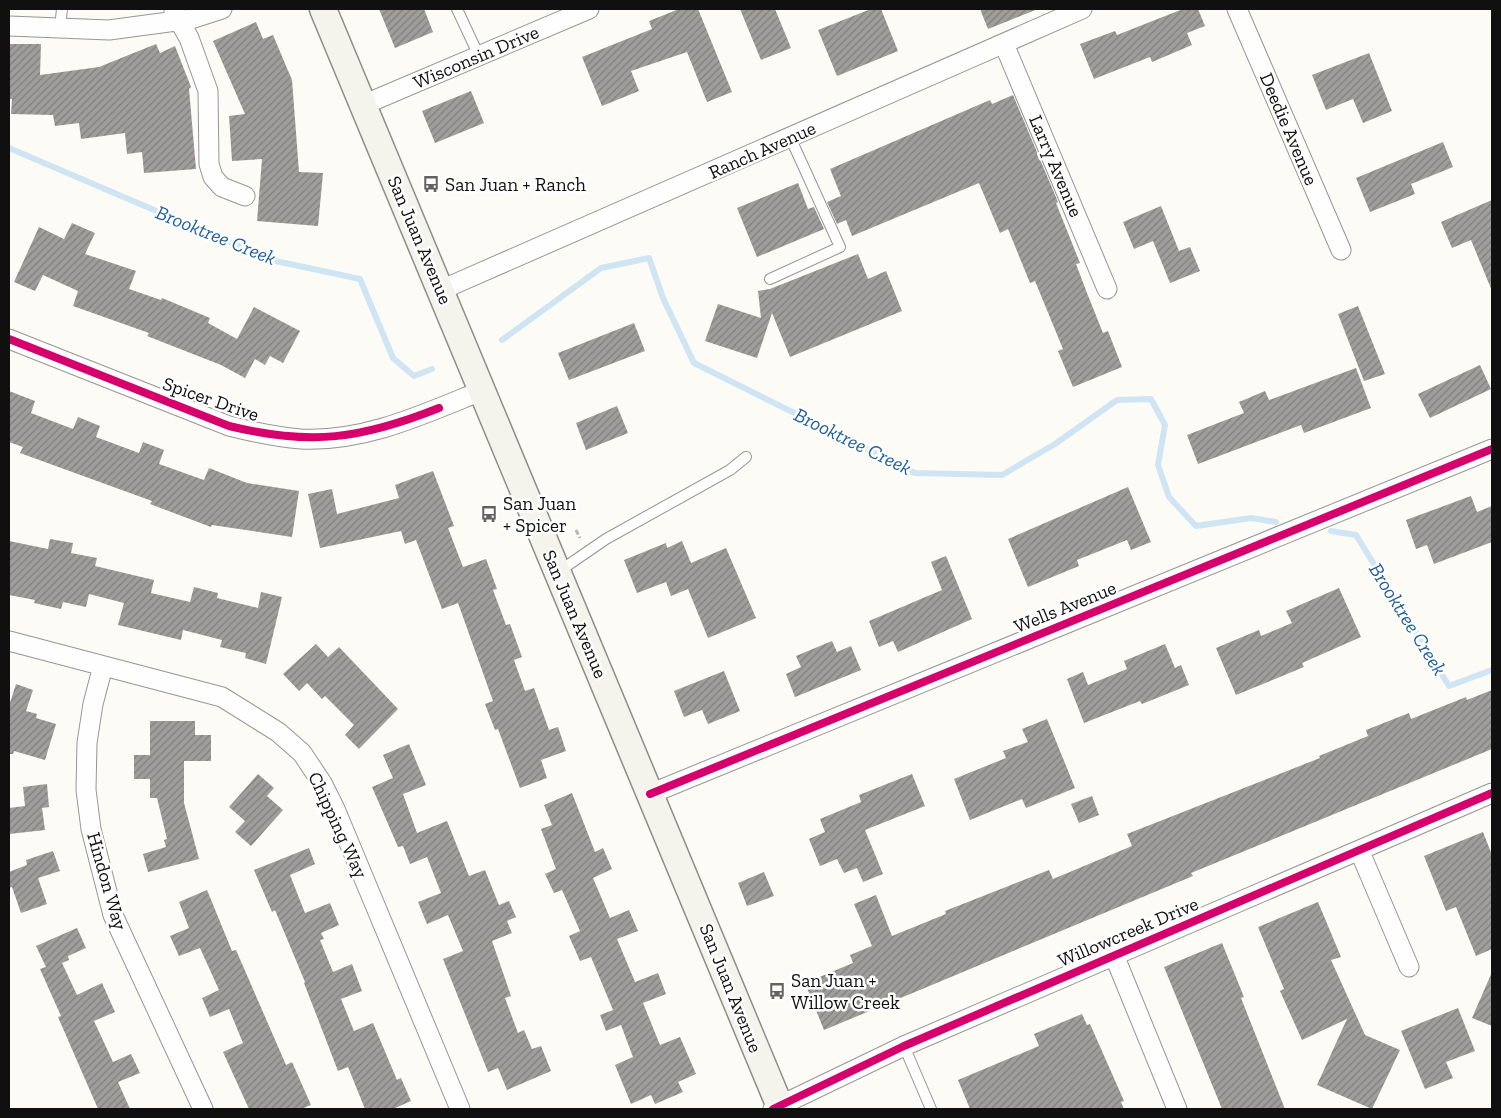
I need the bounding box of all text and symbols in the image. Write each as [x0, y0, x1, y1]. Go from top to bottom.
street label: Wisconsin Drive [410, 20, 542, 94]
street label: Deedie Avenue [1255, 69, 1323, 189]
street label: Larry Avenue [1024, 111, 1088, 221]
street label: Ranch Avenue [705, 116, 819, 184]
street label: San Juan Avenue [383, 172, 457, 308]
place label: San Juan + Ranch [445, 173, 586, 196]
bus stop icon: San Juan + Ranch [421, 174, 441, 194]
water label: Brooktree Creek [152, 200, 280, 270]
street label: Spicer Drive [160, 372, 262, 426]
water label: Brooktree Creek [790, 402, 916, 480]
place label: San Juan + Spicer [503, 492, 576, 537]
bus stop icon: San Juan + Spicer [479, 504, 499, 524]
street label: San Juan Avenue [538, 546, 612, 682]
water label: Brooktree Creek [1364, 558, 1452, 680]
street label: Wells Avenue [1011, 576, 1120, 638]
street label: Chipping Way [303, 768, 373, 882]
street label: Hindon Way [82, 829, 132, 933]
street label: Willowcreek Drive [1054, 892, 1202, 972]
street label: San Juan Avenue [695, 920, 767, 1056]
place label: San Juan + Willow Creek [791, 969, 900, 1014]
bus stop icon: San Juan + Willow Creek [767, 981, 787, 1001]

